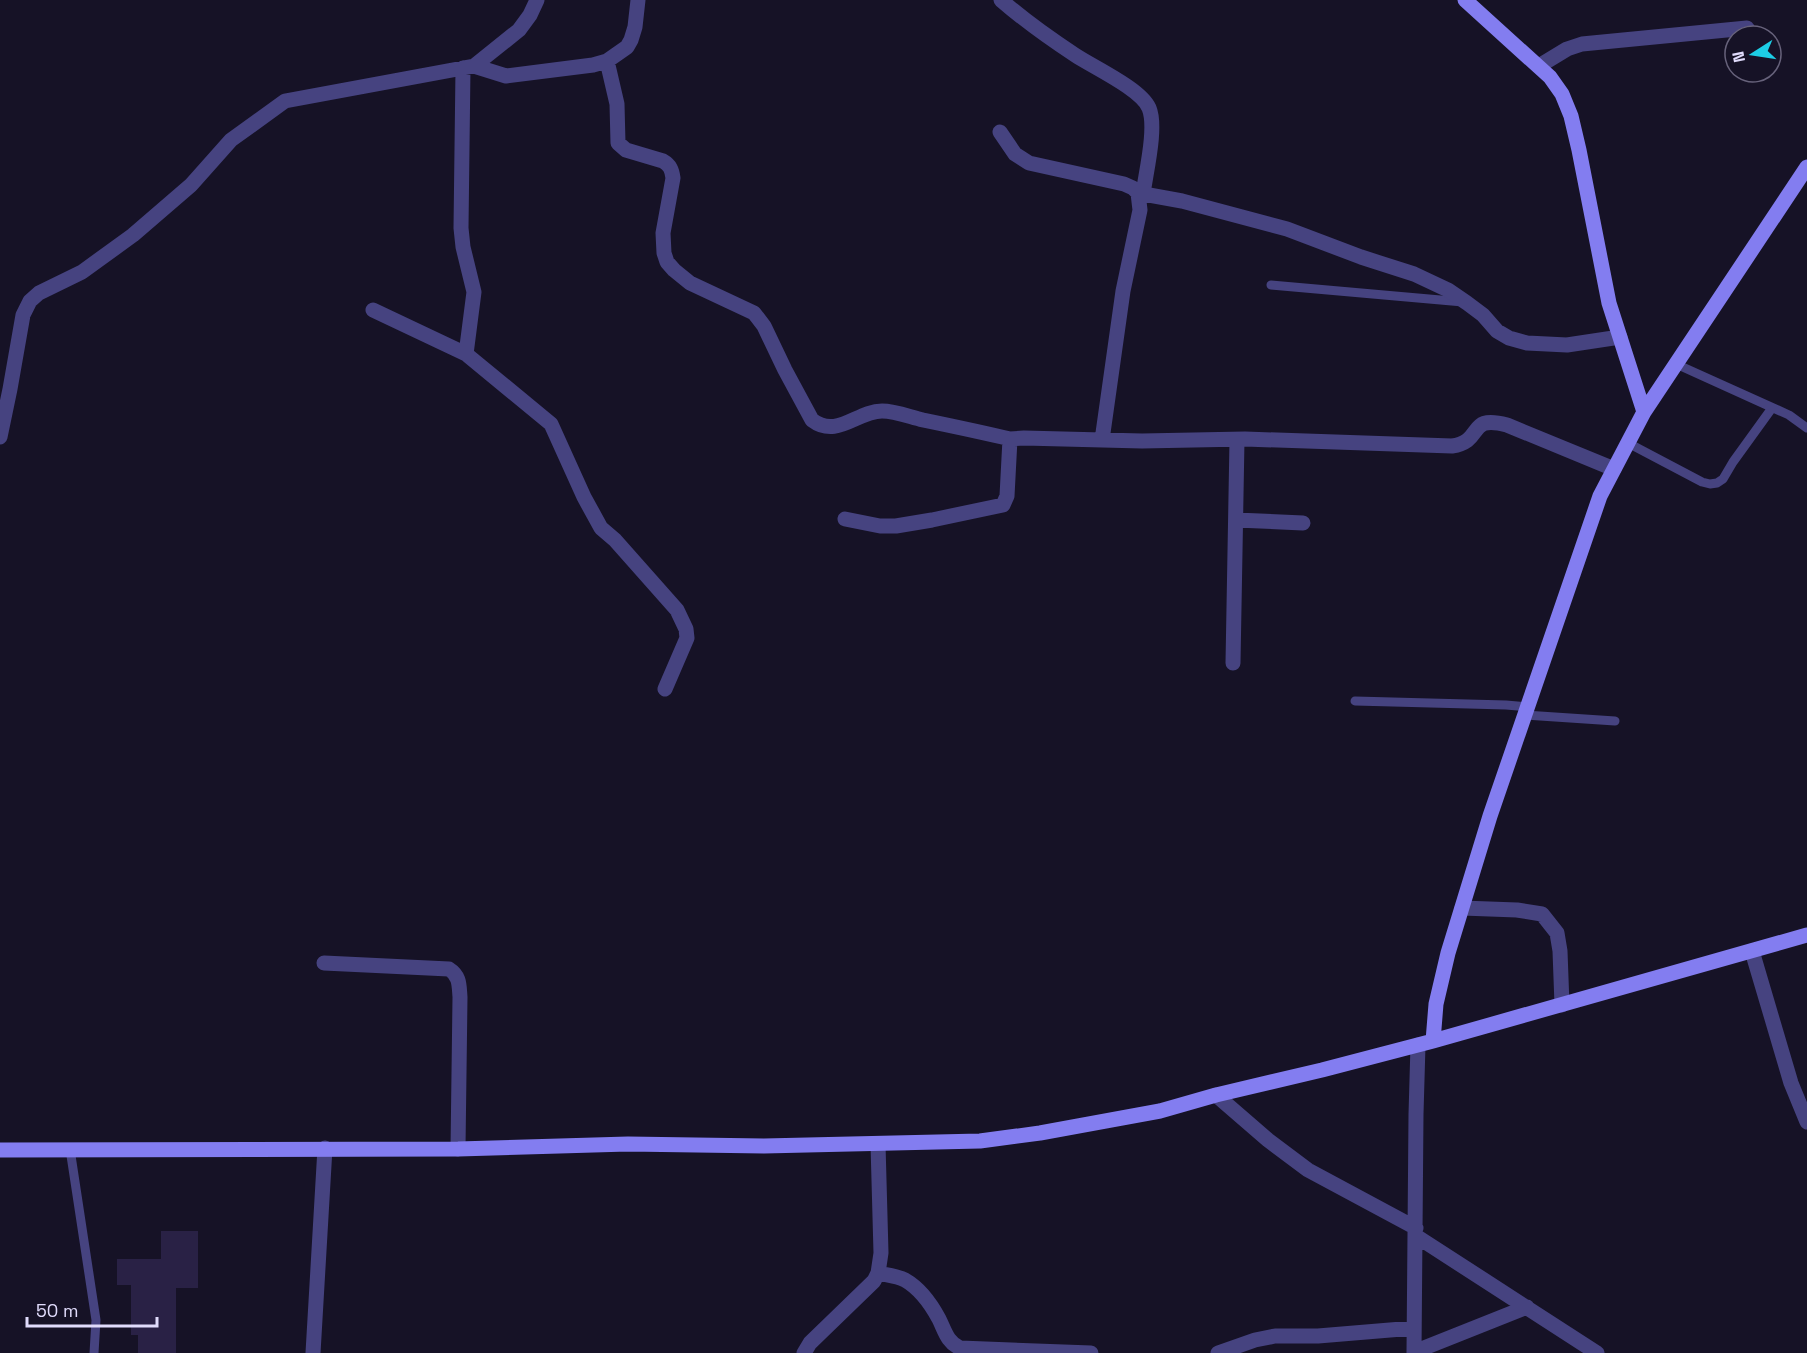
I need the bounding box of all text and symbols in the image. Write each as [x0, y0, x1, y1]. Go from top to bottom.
north arrow [1723, 24, 1783, 84]
text: N [1727, 50, 1750, 64]
scale bar [27, 1290, 158, 1328]
text: 50 m [36, 1299, 78, 1322]

